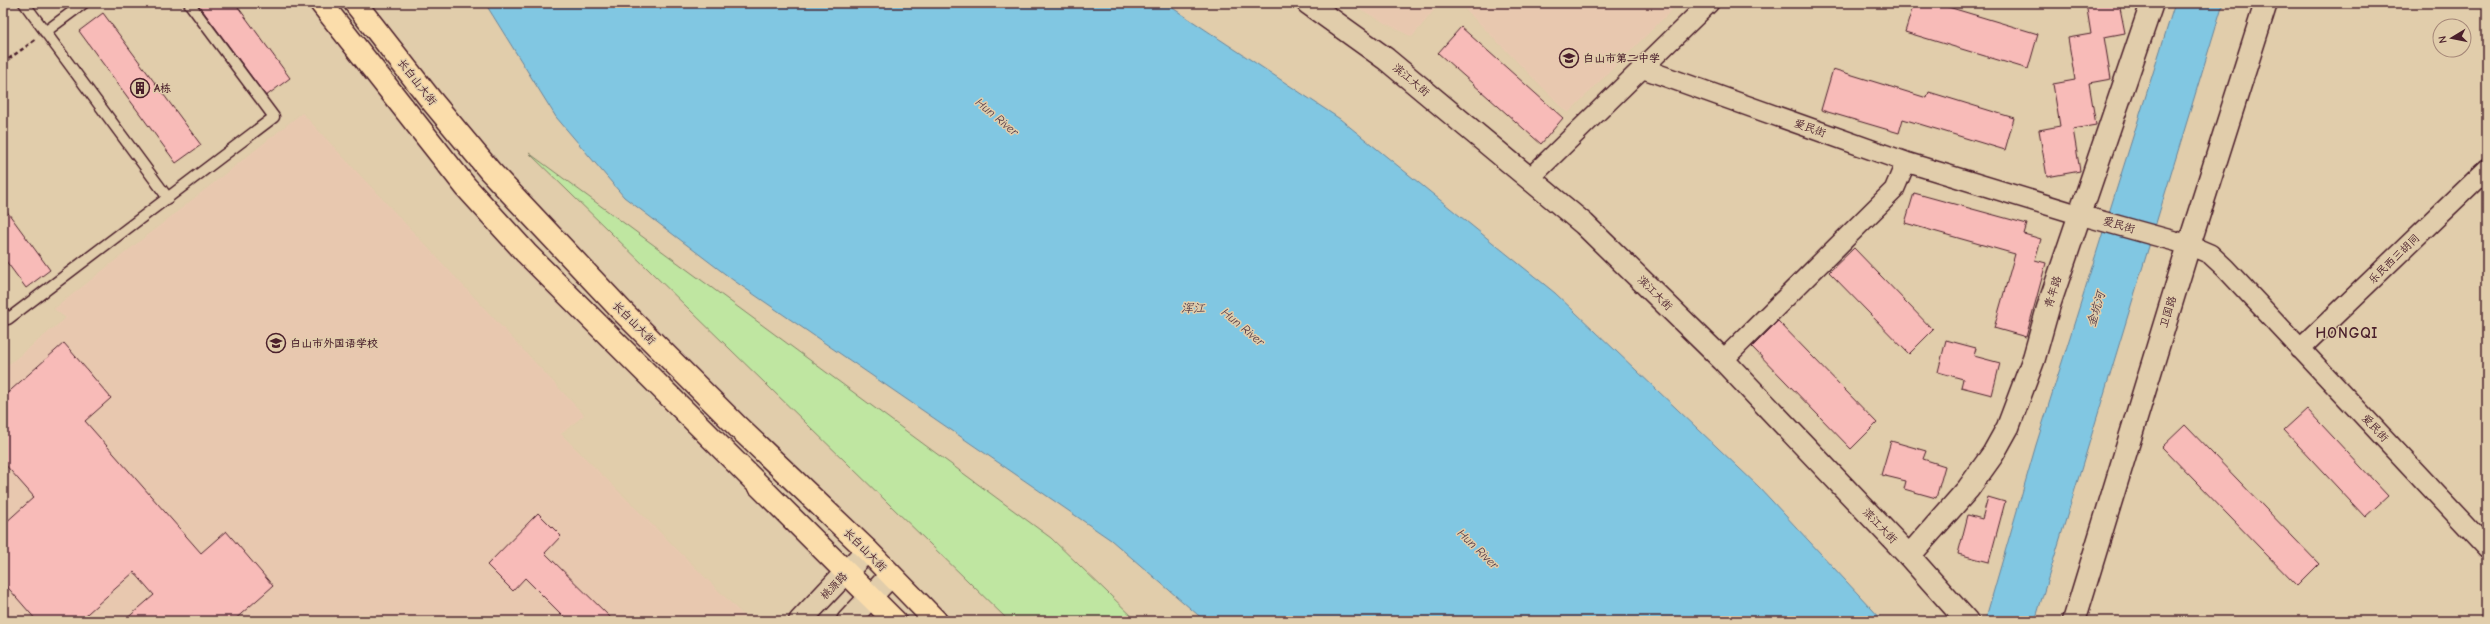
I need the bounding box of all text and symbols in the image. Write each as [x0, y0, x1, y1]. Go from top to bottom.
north arrow [2432, 18, 2472, 58]
text: N [2436, 35, 2450, 44]
school or university icon: 白山市第二中学 [1558, 47, 1580, 69]
place label: 白山市第二中学 [1583, 52, 1660, 65]
street label: 长白山大街 [395, 56, 440, 108]
street label: 滨江大街 [1390, 61, 1433, 100]
building icon: A栋 [129, 77, 151, 99]
place label: A栋 [154, 82, 171, 95]
water label: Hun River [973, 95, 1022, 140]
street label: 爱民街 [1792, 116, 1829, 140]
street label: 爱民街 [2101, 214, 2138, 236]
street label: 乐民西三胡同 [2366, 231, 2422, 287]
street label: 滨江大街 [1635, 273, 1676, 314]
street label: 青年路 [2042, 274, 2064, 310]
water label: 金坑河 [2084, 288, 2109, 328]
street label: 卫国路 [2157, 294, 2179, 330]
street label: 长白山大街 [610, 299, 659, 348]
water label: 浑江 [1181, 301, 1206, 315]
water label: Hun River [1219, 305, 1268, 350]
district label: HONGQI [2316, 324, 2378, 342]
school or university icon: 白山市外国语学校 [265, 332, 287, 354]
place label: 白山市外国语学校 [290, 337, 378, 350]
street label: 爱民街 [2359, 411, 2392, 445]
street label: 滨江大街 [1860, 506, 1901, 547]
street label: 长白山大街 [841, 526, 890, 575]
water label: Hun River [1455, 526, 1502, 573]
street label: 桃源路 [818, 570, 850, 602]

